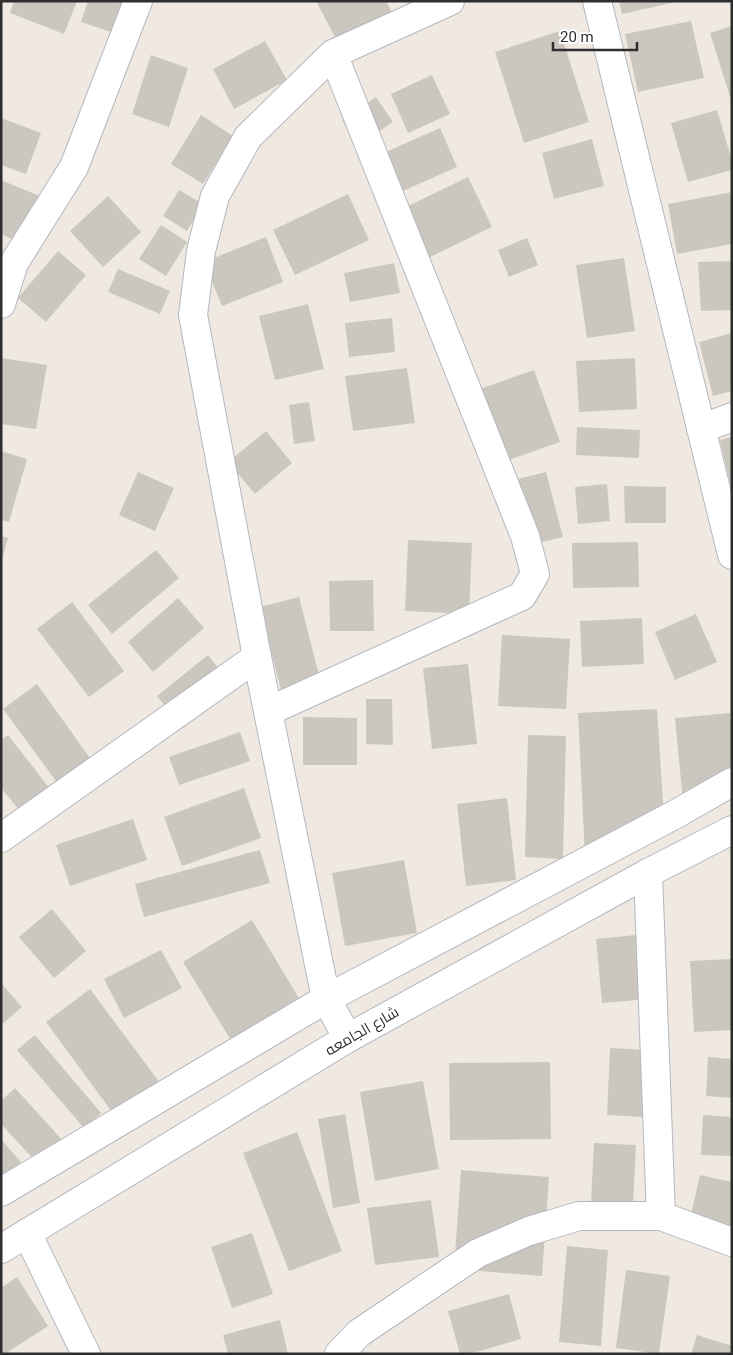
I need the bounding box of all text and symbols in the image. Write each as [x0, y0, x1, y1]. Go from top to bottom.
scale bar [553, 20, 637, 52]
text: 20 m [560, 28, 594, 46]
street label: شارع الجامعه [322, 1003, 403, 1061]

